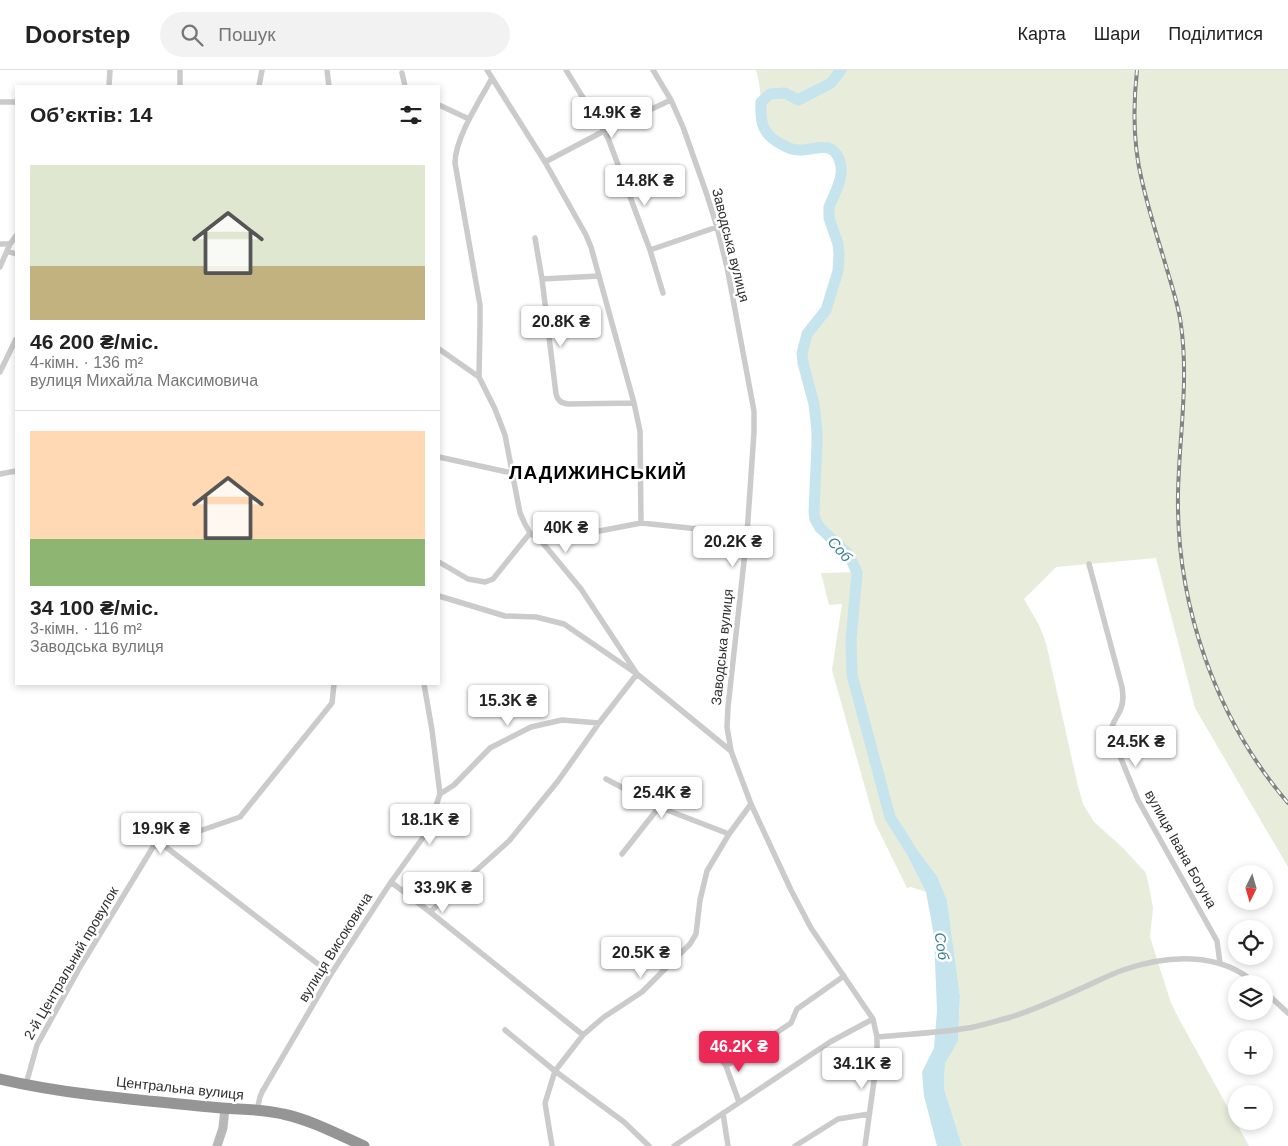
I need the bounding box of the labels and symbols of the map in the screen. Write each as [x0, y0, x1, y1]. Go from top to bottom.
pin: 14.9K ₴ [566, 97, 658, 139]
pin: 14.8K ₴ [599, 164, 691, 207]
street label: Заводська вулиця [709, 186, 753, 304]
pin: 20.8K ₴ [515, 306, 607, 348]
district label: ЛАДИЖИНСЬКИЙ [509, 462, 687, 483]
pin: 40K ₴ [531, 512, 601, 554]
pin: 20.2K ₴ [687, 526, 779, 568]
water label: Соб [824, 533, 856, 565]
street label: Заводська вулиця [708, 588, 736, 706]
pin: 15.3K ₴ [462, 684, 554, 727]
pin: 24.5K ₴ [1090, 726, 1182, 768]
pin: 25.4K ₴ [616, 776, 708, 819]
street label: вулиця Івана Богуна [1142, 787, 1220, 911]
pin: 18.1K ₴ [384, 804, 476, 846]
pin: 19.9K ₴ [115, 812, 207, 855]
north arrow [1228, 865, 1272, 910]
pin: 33.9K ₴ [397, 872, 489, 914]
street label: 2-й Центральний провулок [21, 883, 122, 1042]
street label: вулиця Високовича [295, 889, 375, 1005]
water label: Соб [931, 931, 953, 962]
pin: 20.5K ₴ [595, 936, 687, 979]
pin: 46.2K ₴ [693, 1030, 785, 1073]
pin: 34.1K ₴ [816, 1048, 908, 1090]
street label: Центральна вулиця [115, 1073, 245, 1103]

